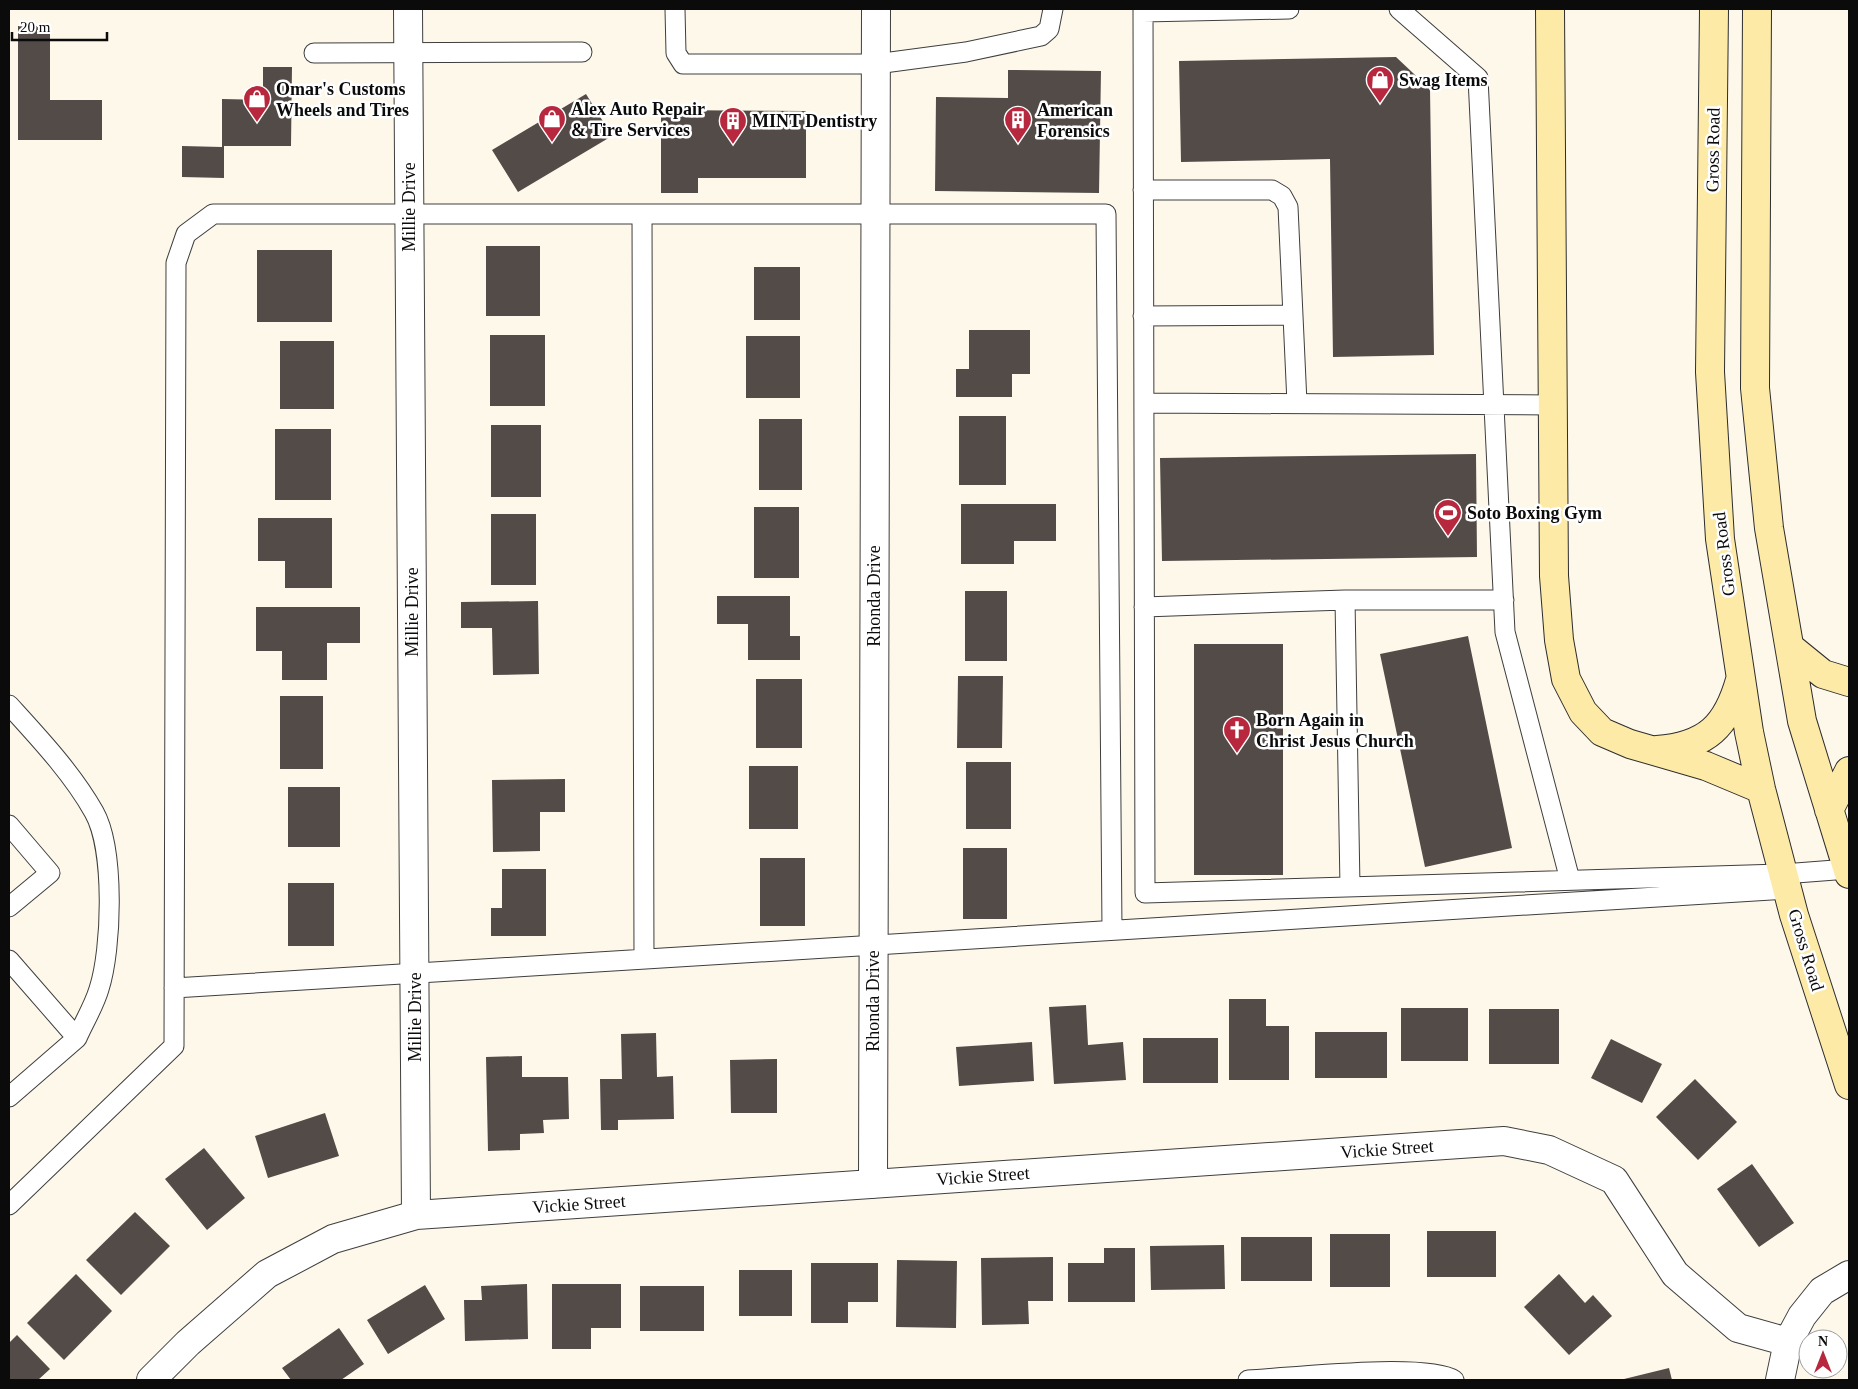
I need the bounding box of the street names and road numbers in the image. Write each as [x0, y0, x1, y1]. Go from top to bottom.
street label: Gross Road [1702, 108, 1724, 192]
street label: Millie Drive [399, 162, 419, 252]
street label: Gross Road [1709, 511, 1739, 597]
street label: Rhonda Drive [864, 545, 884, 647]
street label: Millie Drive [402, 567, 422, 657]
street label: Gross Road [1784, 907, 1828, 993]
street label: Rhonda Drive [863, 950, 883, 1052]
street label: Millie Drive [405, 972, 425, 1062]
street label: Vickie Street [1340, 1136, 1434, 1162]
street label: Vickie Street [936, 1163, 1030, 1189]
street label: Vickie Street [532, 1191, 626, 1217]

